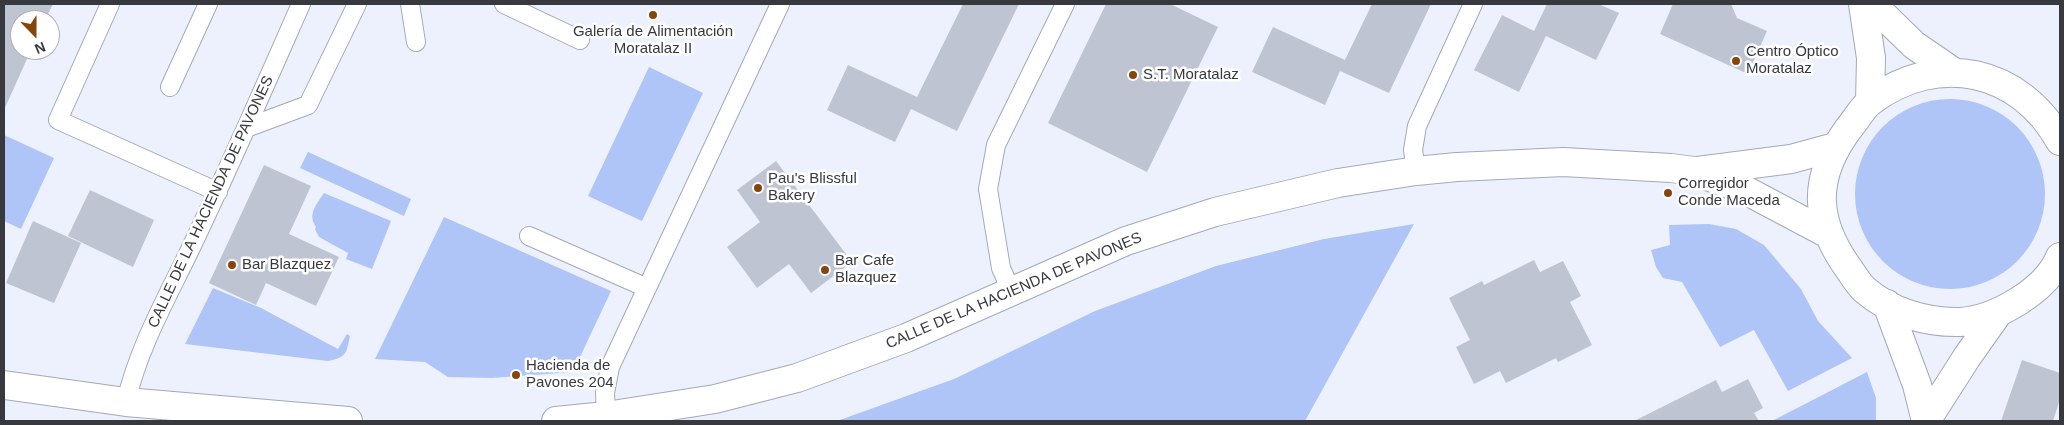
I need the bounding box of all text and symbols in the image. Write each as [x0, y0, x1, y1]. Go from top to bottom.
marker: Galería de Alimentación Moratalaz II [647, 9, 659, 21]
north arrow [10, 10, 60, 60]
place label: Galería de Alimentación Moratalaz II [573, 23, 733, 58]
text: N [33, 39, 48, 57]
place label: Centro Óptico Moratalaz [1746, 43, 1839, 78]
marker: Centro Óptico Moratalaz [1730, 55, 1742, 67]
place label: S.T. Moratalaz [1143, 66, 1239, 84]
marker: S.T. Moratalaz [1127, 69, 1139, 81]
street label: CALLE DE LA HACIENDA DE PAVONES [144, 73, 278, 331]
place label: Pau's Blissful Bakery [768, 170, 857, 205]
place label: Corregidor Conde Maceda [1678, 175, 1780, 210]
marker: Pau's Blissful Bakery [752, 182, 764, 194]
marker: Corregidor Conde Maceda [1662, 187, 1674, 199]
street label: CALLE DE LA HACIENDA DE PAVONES [883, 229, 1145, 353]
place label: Bar Cafe Blazquez [835, 252, 897, 287]
place label: Bar Blazquez [242, 256, 331, 274]
marker: Bar Blazquez [226, 259, 238, 271]
marker: Bar Cafe Blazquez [819, 264, 831, 276]
place label: Hacienda de Pavones 204 [526, 357, 614, 392]
marker: Hacienda de Pavones 204 [510, 369, 522, 381]

